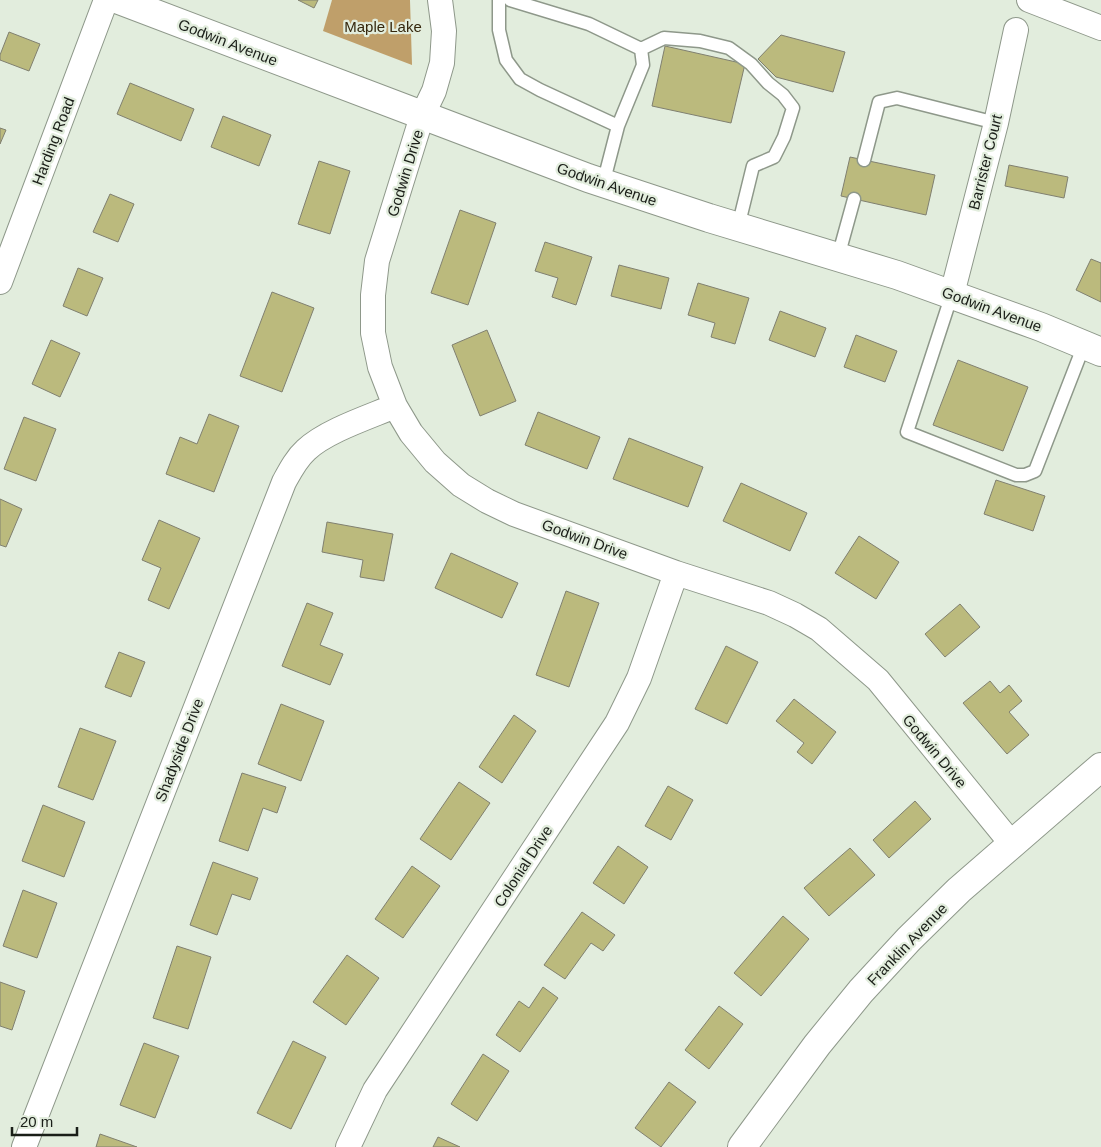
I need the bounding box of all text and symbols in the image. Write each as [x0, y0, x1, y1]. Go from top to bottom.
street label: Godwin Avenue [176, 15, 280, 69]
park label: Maple Lake [344, 18, 422, 35]
street label: Harding Road [28, 95, 78, 187]
street label: Barrister Court [965, 112, 1005, 211]
street label: Godwin Drive [384, 127, 426, 219]
street label: Godwin Avenue [555, 159, 659, 209]
street label: Godwin Avenue [940, 283, 1044, 335]
street label: Godwin Drive [540, 516, 630, 562]
street label: Shadyside Drive [151, 696, 207, 804]
street label: Godwin Drive [900, 711, 970, 791]
street label: Colonial Drive [490, 822, 556, 910]
street label: Franklin Avenue [864, 900, 950, 988]
scale bar [12, 1104, 78, 1136]
text: 20 m [20, 1113, 53, 1130]

